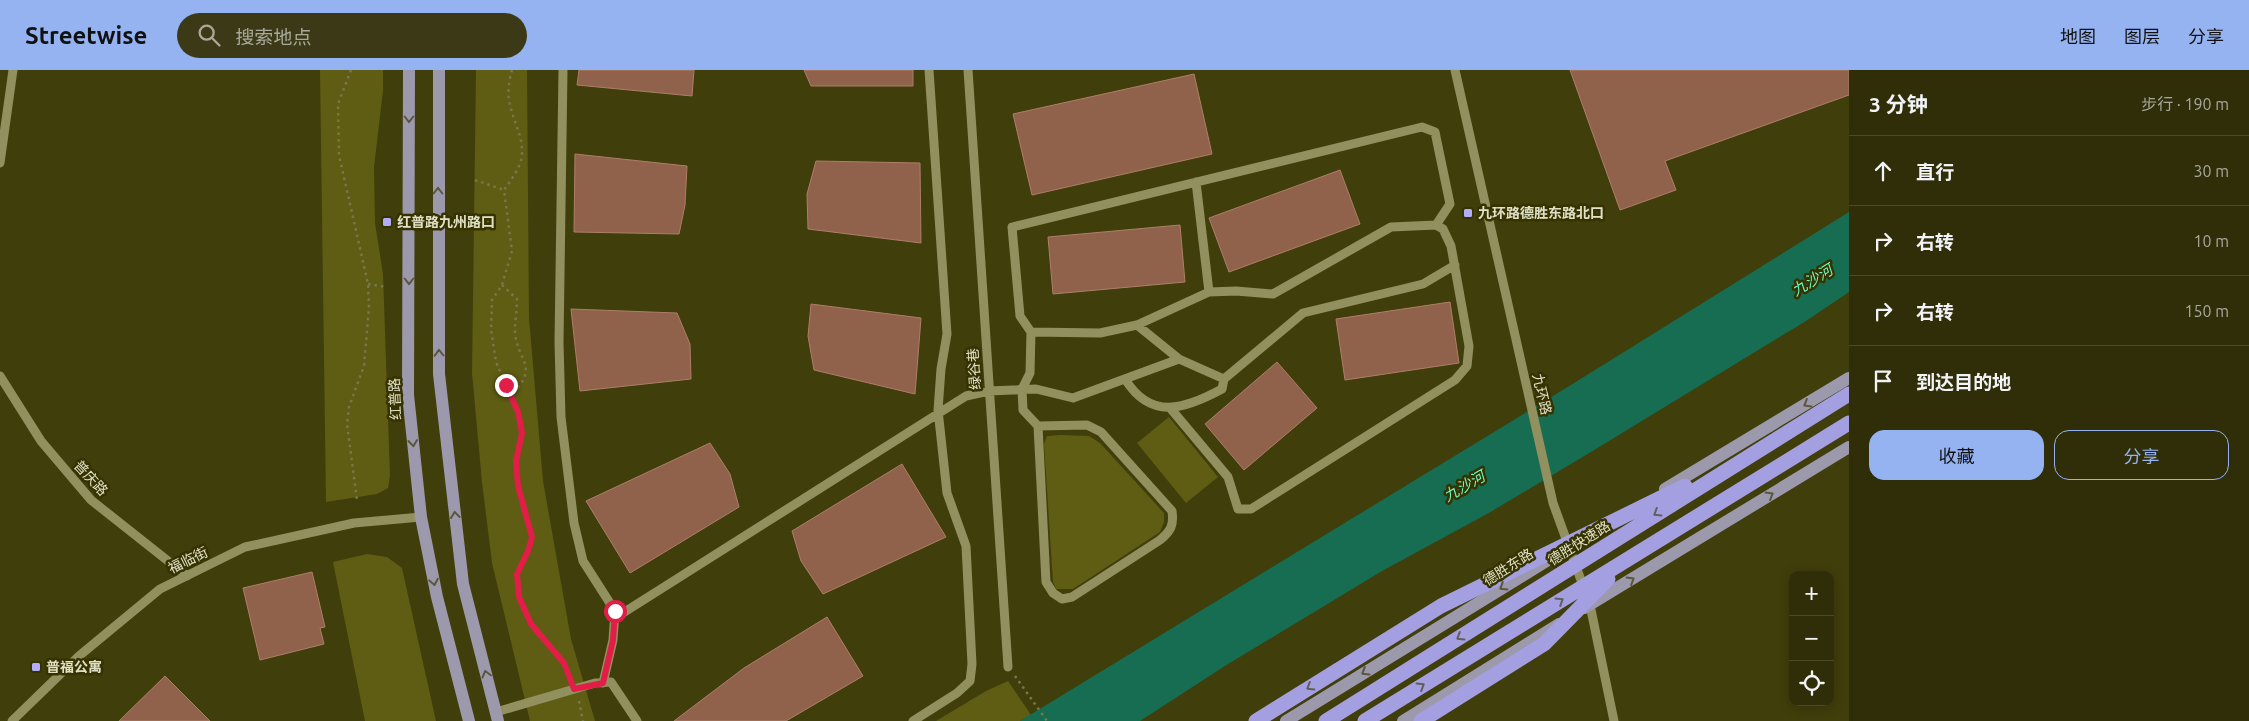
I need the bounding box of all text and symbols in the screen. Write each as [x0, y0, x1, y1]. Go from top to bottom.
search box [177, 13, 527, 58]
icon: search [195, 21, 223, 49]
text: Streetwise [25, 22, 147, 49]
text: 搜索地点 [235, 26, 311, 48]
text: 地图 [2060, 26, 2096, 46]
text: 图层 [2124, 26, 2160, 46]
text: 分享 [2188, 26, 2224, 46]
text: 3 分钟 [1869, 92, 1928, 116]
text: 步行 · 190 m [2141, 95, 2229, 113]
one-way arrow [404, 115, 414, 123]
icon: ahead [1869, 157, 1897, 185]
text: 直行 [1916, 161, 1954, 183]
text: 30 m [2193, 162, 2229, 180]
one-way arrow [433, 186, 443, 194]
place label: 九环路德胜东路北口 [1478, 205, 1604, 221]
marker: 九环路德胜东路北口 [1462, 207, 1474, 219]
place label: 红普路九州路口 [397, 214, 495, 230]
marker: 红普路九州路口 [381, 216, 393, 228]
icon: right [1869, 227, 1897, 255]
text: 右转 [1916, 231, 1954, 253]
text: 10 m [2193, 232, 2229, 250]
water label: 九沙河 [1788, 259, 1838, 299]
one-way arrow [404, 278, 414, 285]
icon: right [1869, 297, 1897, 325]
text: 右转 [1916, 301, 1954, 323]
text: 150 m [2184, 302, 2229, 320]
street label: 绿谷巷 [965, 347, 983, 391]
one-way arrow [434, 349, 444, 356]
icon: arrive [1869, 367, 1897, 395]
text: 到达目的地 [1916, 371, 2011, 393]
street label: 九环路 [1529, 372, 1555, 416]
route end [495, 374, 518, 397]
street label: 红普路 [386, 378, 404, 420]
one-way arrow [1804, 397, 1813, 407]
button: 收藏 [1869, 430, 2044, 480]
button: 分享 [2054, 430, 2229, 480]
one-way arrow [407, 440, 418, 448]
street label: 普庆路 [71, 457, 111, 499]
water label: 九沙河 [1440, 466, 1490, 505]
one-way arrow [1765, 492, 1774, 502]
one-way arrow [1654, 507, 1663, 517]
one-way arrow [450, 510, 460, 519]
street label: 德胜快速路 [1545, 518, 1613, 568]
street label: 福临街 [166, 544, 210, 576]
street label: 德胜东路 [1480, 545, 1536, 589]
map controls [1789, 571, 1834, 706]
button: + [1789, 571, 1834, 616]
one-way arrow [1626, 576, 1635, 586]
one-way arrow [429, 578, 439, 587]
one-way arrow [1500, 581, 1509, 591]
one-way arrow [1554, 598, 1563, 608]
route start [604, 600, 627, 623]
button: − [1789, 616, 1834, 661]
one-way arrow [1457, 630, 1466, 640]
place label: 普福公寓 [46, 659, 102, 675]
marker: 普福公寓 [30, 661, 42, 673]
button: locate [1789, 661, 1834, 706]
one-way arrow [1361, 666, 1370, 676]
one-way arrow [481, 669, 492, 678]
one-way arrow [1307, 681, 1316, 690]
one-way arrow [1416, 683, 1425, 693]

